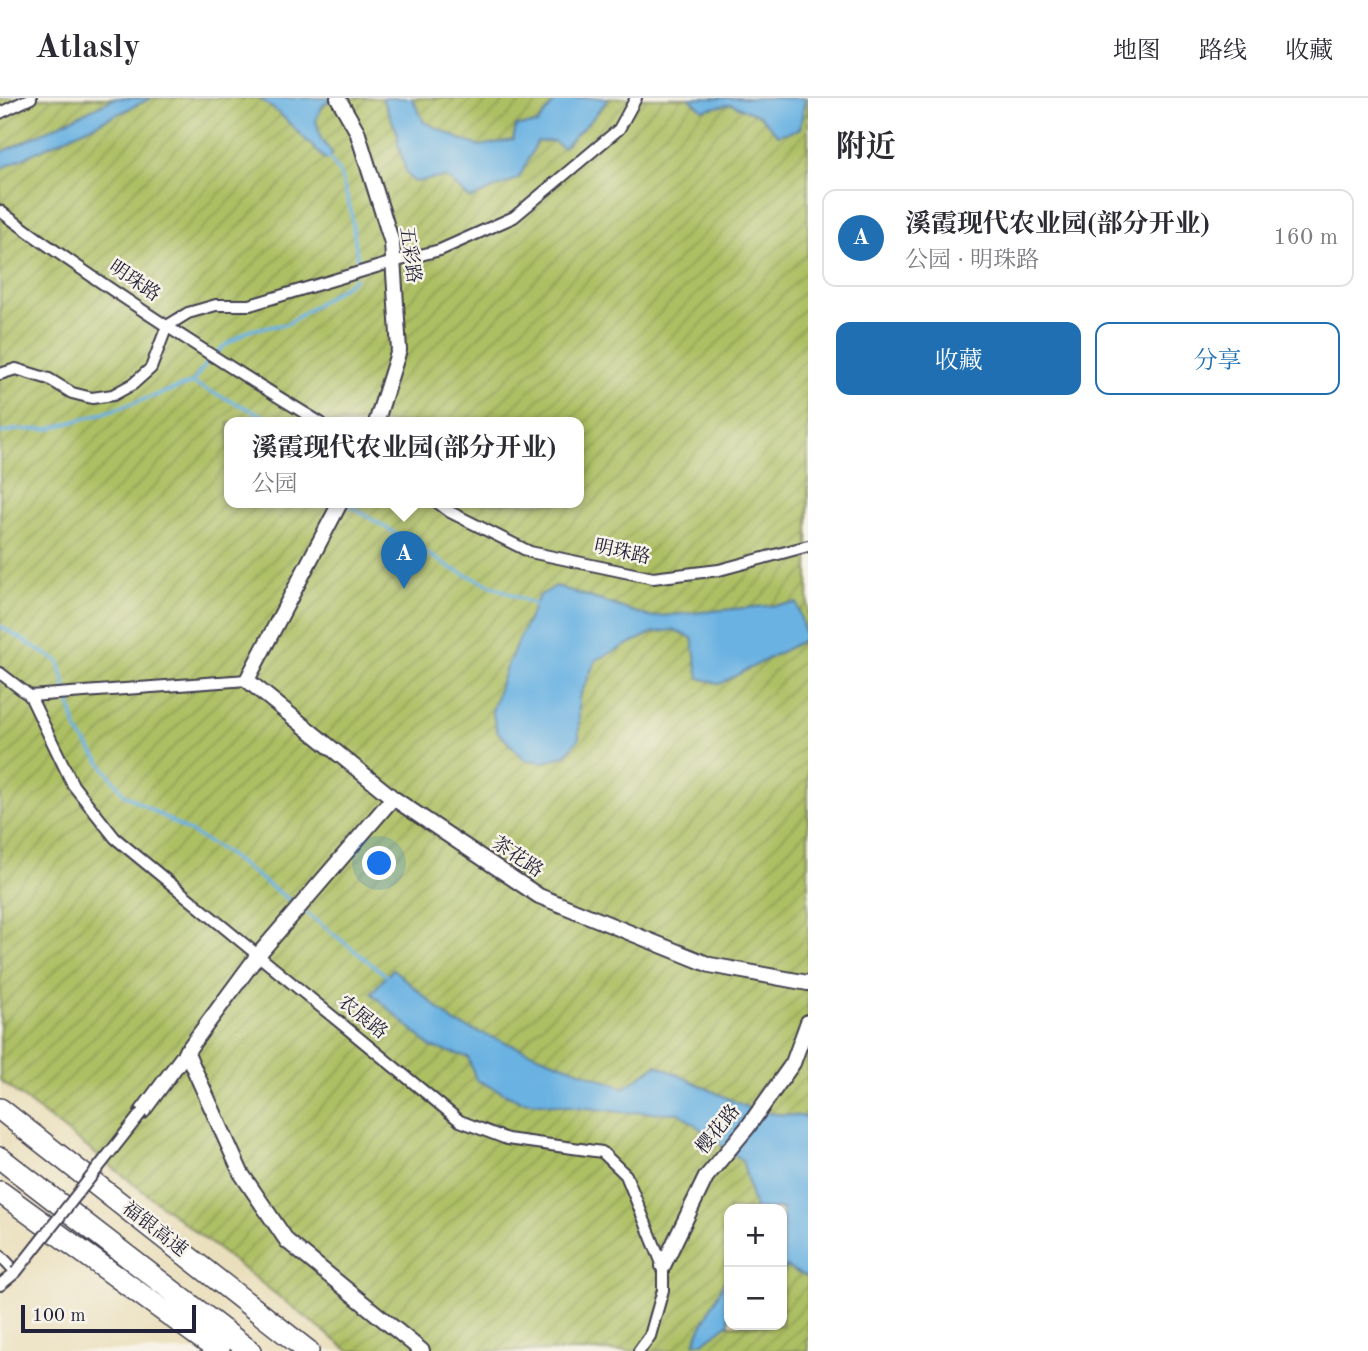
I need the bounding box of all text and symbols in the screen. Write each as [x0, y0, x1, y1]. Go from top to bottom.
text: Atlasly [35, 32, 140, 65]
text: 地图 [1113, 40, 1161, 64]
text: 路线 [1199, 40, 1247, 64]
text: 收藏 [1285, 40, 1333, 64]
text: 附近 [836, 133, 896, 163]
text: 溪霞现代农业园(部分开业) [905, 212, 1210, 238]
street label: 五彩路 [396, 225, 424, 285]
text: A [852, 226, 870, 249]
text: 160 m [1273, 226, 1338, 249]
text: 公园 · 明珠路 [905, 249, 1039, 272]
street label: 明珠路 [105, 257, 164, 306]
button: 收藏 [836, 322, 1081, 395]
button: 分享 [1095, 322, 1340, 395]
popup [224, 417, 584, 508]
text: 溪霞现代农业园(部分开业) [251, 436, 557, 462]
text: 公园 [251, 473, 297, 496]
pin: A [381, 531, 427, 589]
street label: 明珠路 [592, 536, 652, 568]
street label: 茶花路 [488, 833, 547, 882]
your location [362, 846, 396, 880]
street label: 农展路 [334, 991, 391, 1043]
street label: 樱花路 [692, 1101, 744, 1158]
street label: 福银高速 [118, 1197, 192, 1261]
map controls [724, 1204, 787, 1330]
button: + [724, 1204, 787, 1267]
button: − [724, 1267, 787, 1330]
scale bar [21, 1302, 196, 1334]
text: 100 m [32, 1307, 85, 1326]

